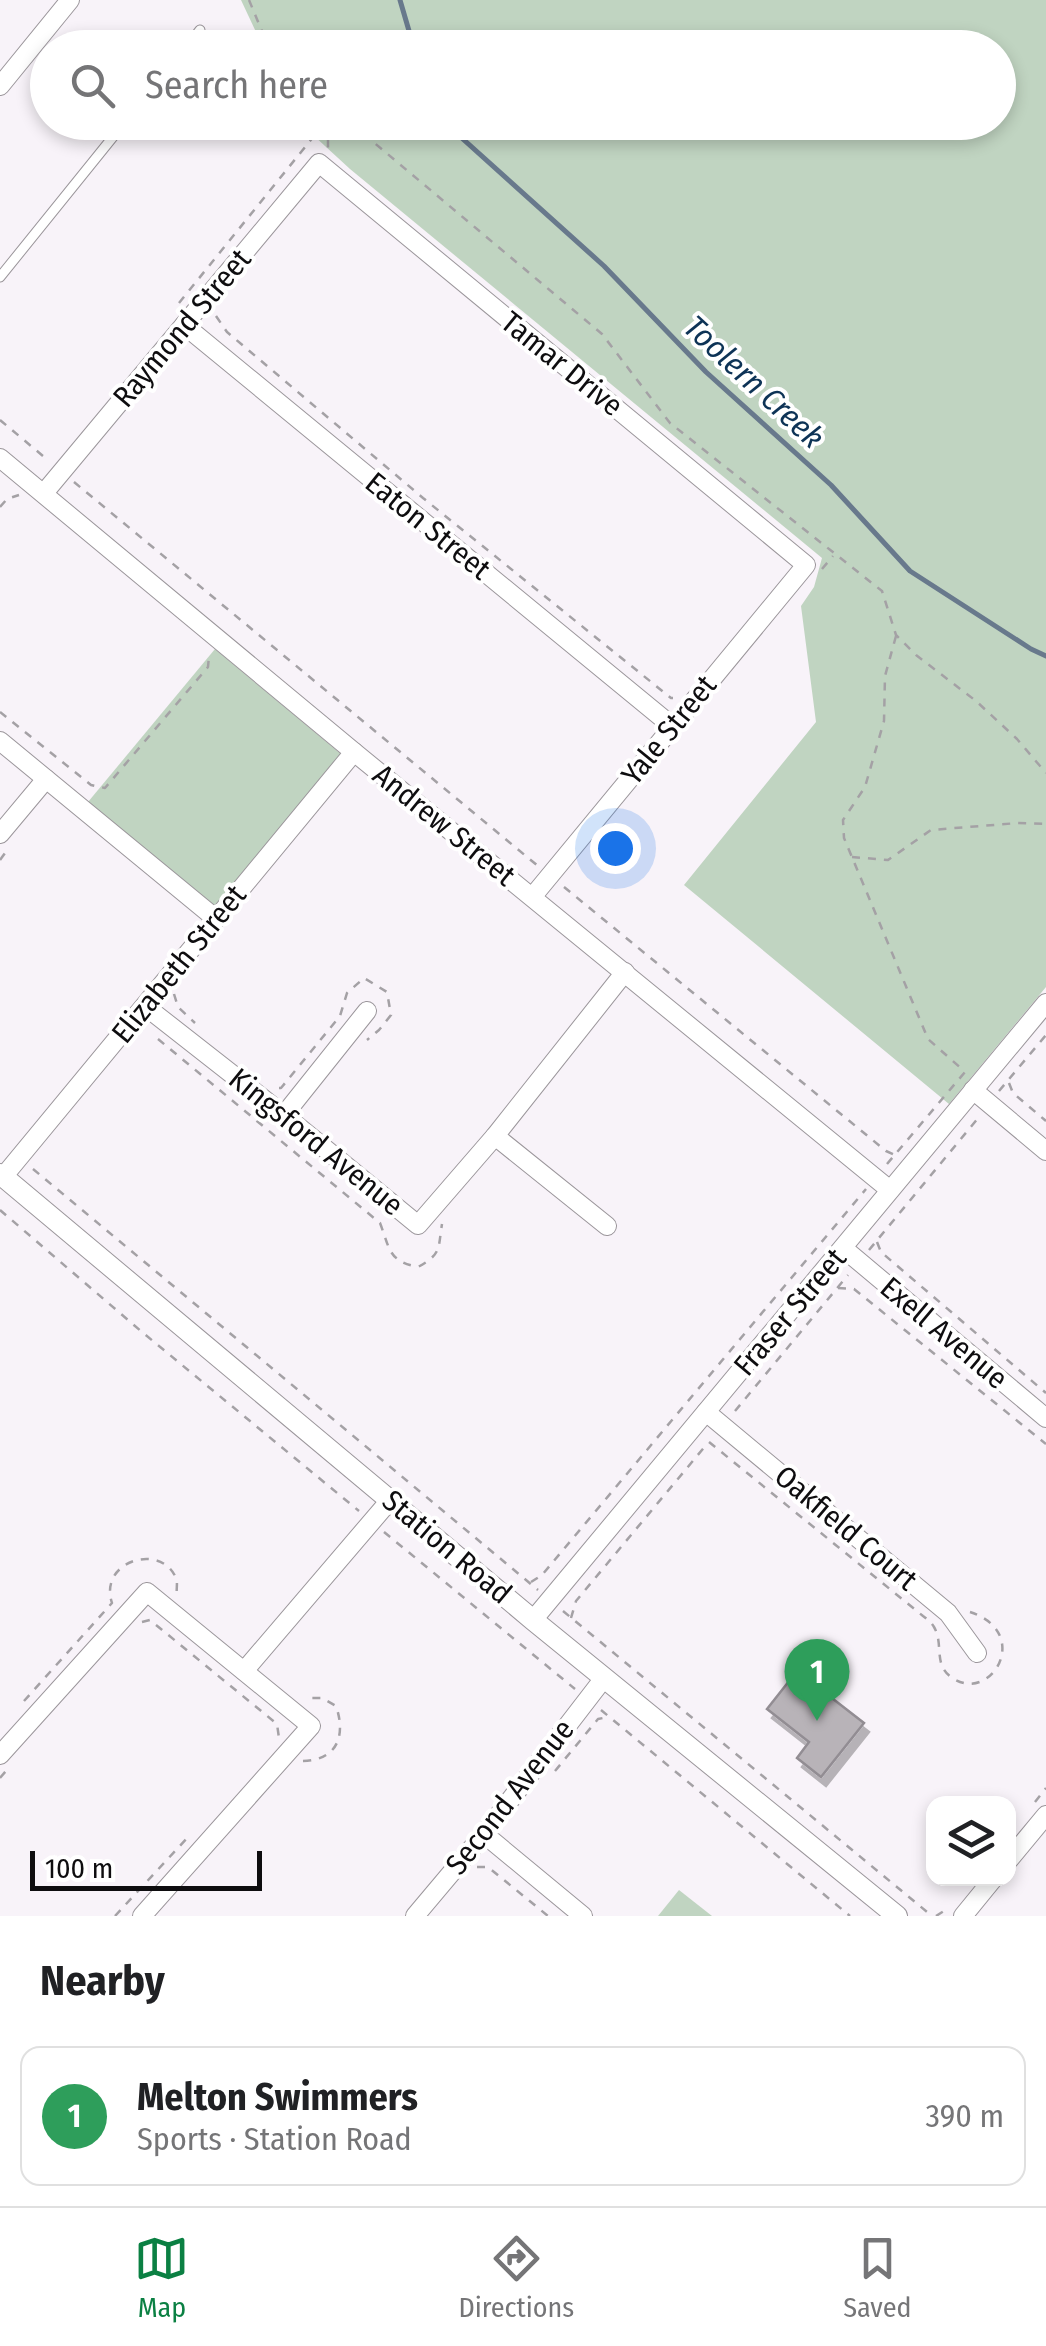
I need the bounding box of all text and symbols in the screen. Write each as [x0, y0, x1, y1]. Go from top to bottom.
search box [30, 30, 1016, 140]
icon: search [65, 58, 120, 113]
text: Search here [145, 62, 328, 108]
street label: Raymond Street [105, 242, 259, 414]
street label: Tamar Drive [494, 304, 630, 424]
water label: Toolern Creek [676, 308, 832, 456]
street label: Eaton Street [358, 465, 498, 587]
street label: Yale Street [614, 668, 724, 792]
street label: Andrew Street [366, 757, 523, 893]
your location [590, 823, 641, 874]
street label: Elizabeth Street [104, 878, 254, 1050]
street label: Kingsford Avenue [222, 1061, 410, 1223]
street label: Fraser Street [726, 1241, 854, 1383]
street label: Exell Avenue [873, 1269, 1015, 1397]
street label: Oakfield Court [767, 1458, 925, 1598]
street label: Station Road [375, 1483, 519, 1611]
pin: 1 [784, 1638, 850, 1721]
street label: Second Avenue [438, 1712, 582, 1882]
map controls [926, 1796, 1016, 1886]
button: layers [926, 1796, 1016, 1886]
scale bar [30, 1846, 262, 1890]
text: 100 m [45, 1852, 113, 1885]
text: Nearby [40, 1956, 165, 2006]
text: Melton Swimmers [137, 2074, 418, 2120]
text: 1 [68, 2097, 81, 2135]
text: 390 m [926, 2097, 1004, 2135]
text: Sports · Station Road [137, 2120, 412, 2158]
tab: Map [134, 2231, 189, 2324]
tab: Directions [458, 2231, 574, 2324]
tab: Saved [843, 2231, 912, 2324]

